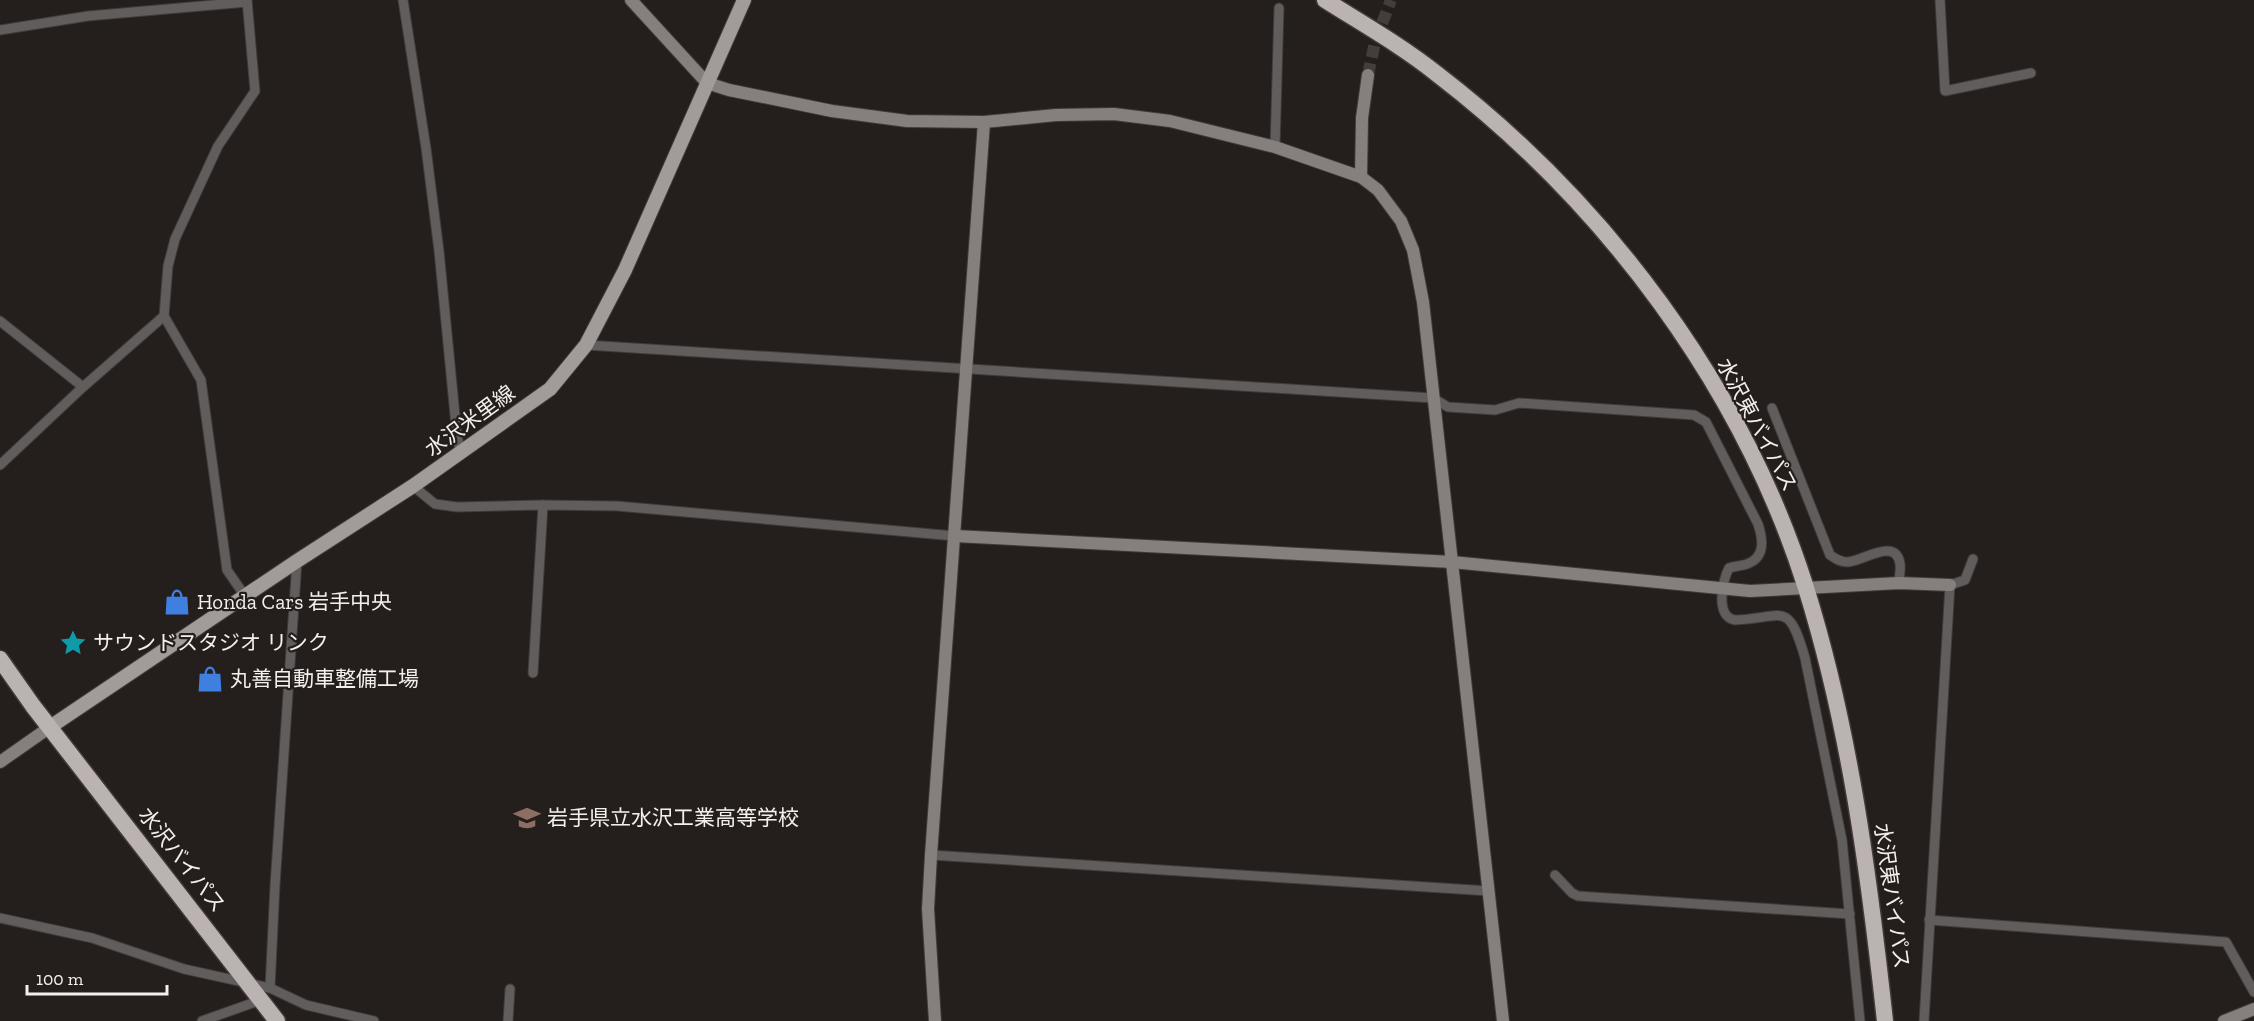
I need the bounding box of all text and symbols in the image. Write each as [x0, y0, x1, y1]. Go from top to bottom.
street label: 水沢東バイパス [1712, 354, 1803, 495]
street label: 水沢米里線 [420, 380, 520, 462]
shop icon: Honda Cars 岩手中央 [162, 587, 192, 617]
place label: Honda Cars 岩手中央 [197, 589, 392, 614]
place icon: サウンドスタジオ リンク [58, 628, 88, 658]
place label: サウンドスタジオ リンク [93, 630, 329, 655]
shop icon: 丸善自動車整備工場 [195, 664, 225, 694]
place label: 丸善自動車整備工場 [230, 666, 419, 691]
street label: 水沢バイパス [134, 803, 231, 917]
school or university icon: 岩手県立水沢工業高等学校 [512, 803, 542, 833]
place label: 岩手県立水沢工業高等学校 [547, 805, 799, 830]
street label: 水沢東バイパス [1870, 822, 1915, 970]
scale bar [27, 958, 166, 996]
text: 100 m [36, 968, 84, 990]

